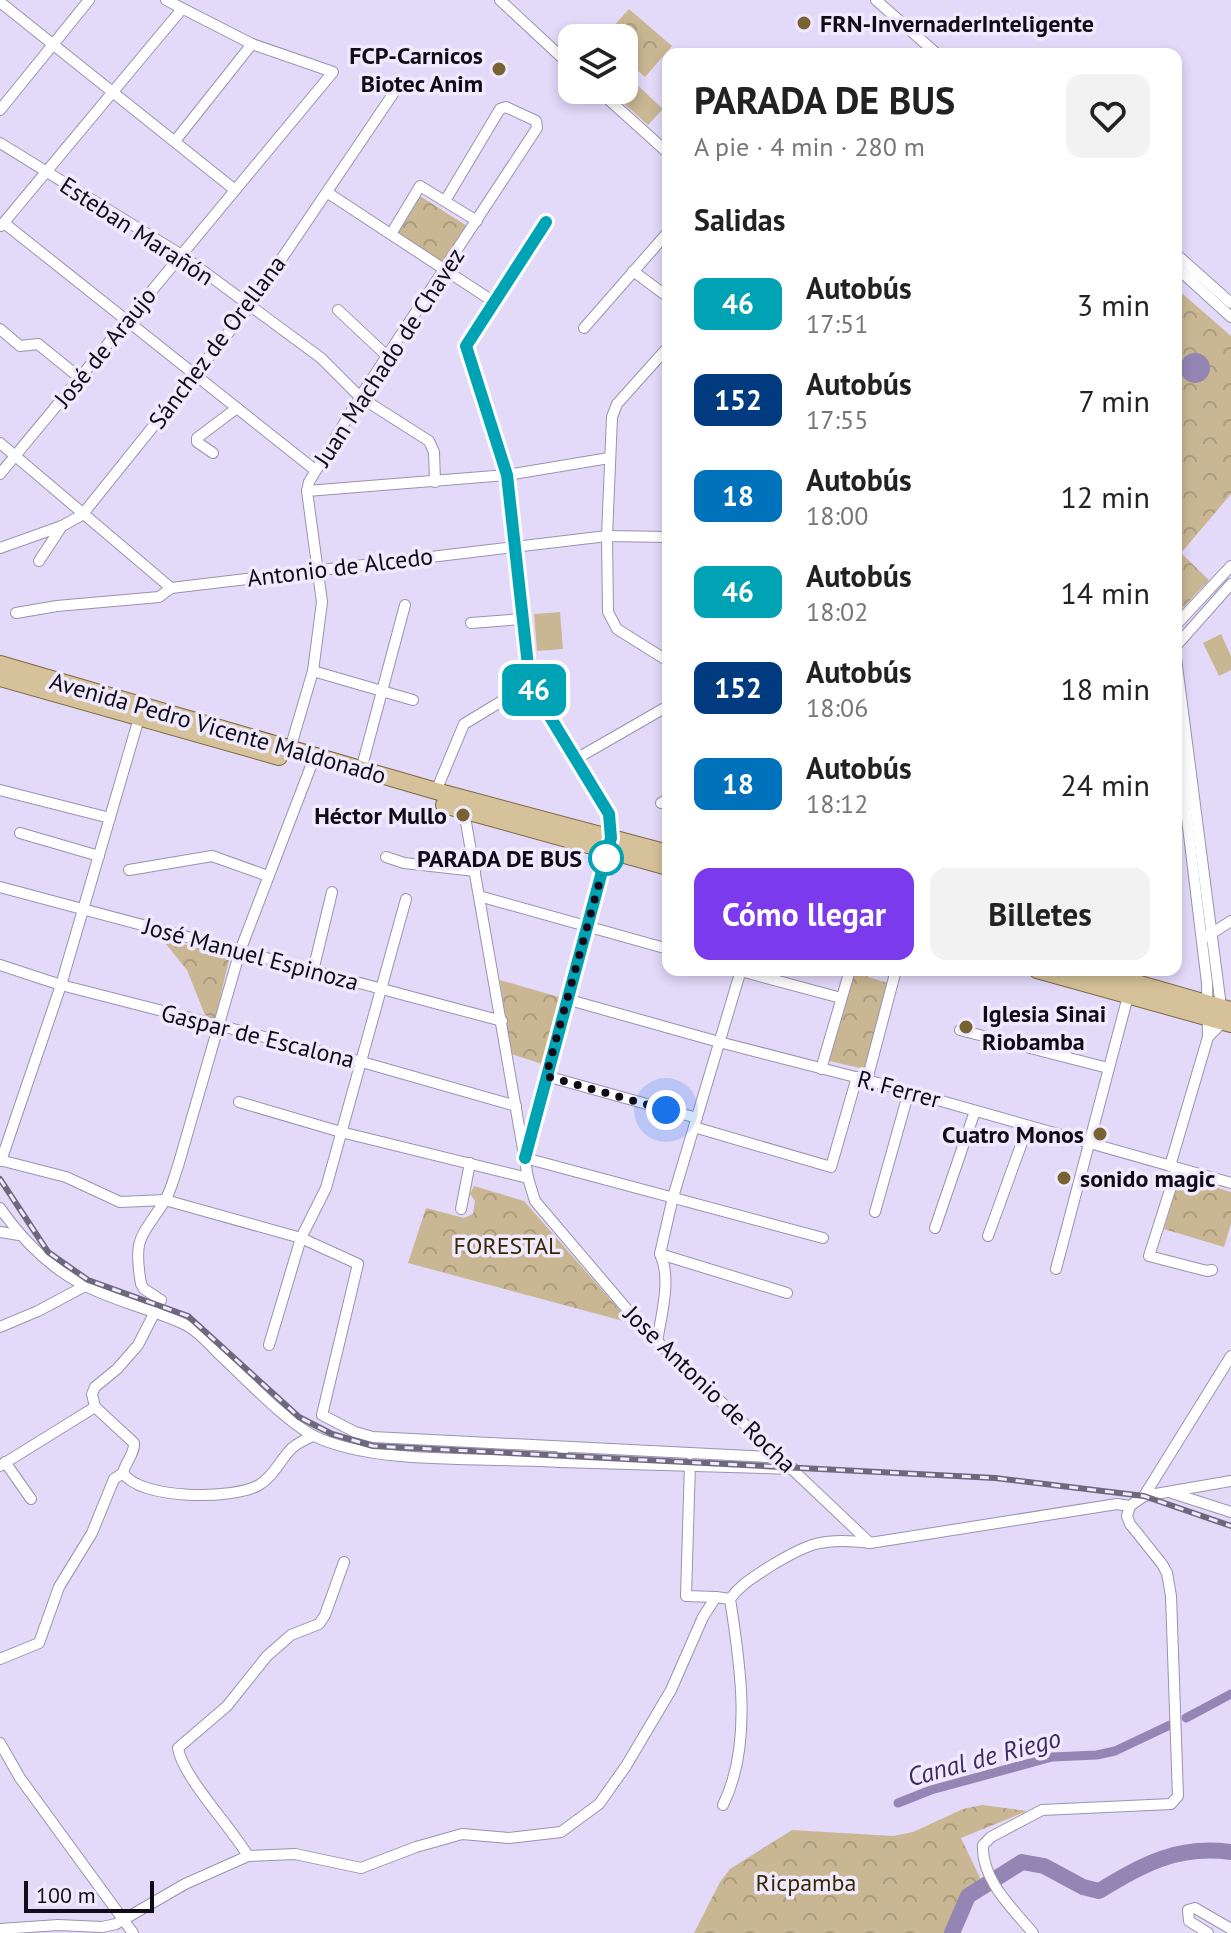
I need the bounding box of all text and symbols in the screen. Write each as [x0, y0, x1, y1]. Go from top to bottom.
place label: FRN-InvernaderInteligente [820, 8, 1094, 39]
marker: FRN-InvernaderInteligente [795, 14, 813, 32]
map controls [558, 24, 638, 104]
button: layers [558, 24, 638, 104]
place label: FCP-Carnicos Biotec Anim [349, 40, 483, 99]
marker: FCP-Carnicos Biotec Anim [490, 60, 508, 78]
button: heart [1066, 74, 1150, 158]
text: PARADA DE BUS [694, 75, 955, 124]
text: A pie · 4 min · 280 m [694, 130, 925, 163]
street label: Esteban Marañón [54, 170, 220, 292]
text: Salidas [694, 200, 785, 239]
street label: Juan Machado de Chavez [306, 242, 471, 473]
street label: Sánchez de Orellana [142, 249, 292, 435]
text: Autobús [806, 268, 912, 307]
street label: José de Araujo [47, 281, 163, 414]
text: 46 [722, 285, 754, 322]
text: 3 min [1077, 285, 1150, 324]
text: 17:51 [806, 307, 868, 340]
text: Autobús [806, 364, 912, 403]
text: 152 [714, 381, 762, 418]
text: 7 min [1078, 381, 1150, 420]
text: 17:55 [806, 403, 868, 436]
text: Autobús [806, 460, 912, 499]
text: 18 [722, 477, 754, 514]
text: 12 min [1060, 477, 1150, 516]
text: 18:00 [806, 499, 868, 532]
street label: Antonio de Alcedo [245, 540, 435, 594]
text: Autobús [806, 556, 912, 595]
text: 46 [722, 573, 754, 610]
text: 14 min [1060, 573, 1150, 612]
text: 18:02 [806, 595, 868, 628]
text: Autobús [806, 652, 912, 691]
line badge: 46 [498, 664, 570, 716]
street label: Avenida Pedro Vicente Maldonado [46, 665, 390, 791]
text: 152 [714, 669, 762, 706]
text: 18 min [1060, 669, 1150, 708]
text: 46 [518, 671, 550, 708]
text: 18:06 [806, 691, 868, 724]
text: Autobús [806, 748, 912, 787]
text: 18 [722, 765, 754, 802]
text: 24 min [1060, 765, 1150, 804]
text: 18:12 [806, 787, 868, 820]
place label: Héctor Mullo [314, 800, 447, 831]
marker: Héctor Mullo [454, 806, 472, 824]
marker: PARADA DE BUS [589, 841, 623, 875]
place label: PARADA DE BUS [417, 843, 582, 874]
button: Cómo llegar [694, 868, 914, 960]
button: Billetes [930, 868, 1150, 960]
street label: José Manuel Espinoza [139, 910, 362, 998]
street label: Gaspar de Escalona [158, 997, 358, 1075]
place label: Iglesia Sinai Riobamba [982, 998, 1106, 1057]
marker: Iglesia Sinai Riobamba [957, 1018, 975, 1036]
street label: R. Ferrer [854, 1063, 944, 1115]
your location [646, 1090, 686, 1130]
place label: Cuatro Monos [942, 1119, 1084, 1150]
marker: Cuatro Monos [1091, 1125, 1109, 1143]
place label: sonido magic [1080, 1163, 1215, 1194]
marker: sonido magic [1055, 1169, 1073, 1187]
park label: FORESTAL [454, 1230, 560, 1261]
street label: Jose Antonio de Rocha [617, 1298, 803, 1479]
water label: Canal de Riego [904, 1721, 1064, 1793]
park label: Ricpamba [756, 1867, 856, 1898]
scale bar [24, 1877, 154, 1913]
text: 100 m [36, 1881, 96, 1909]

